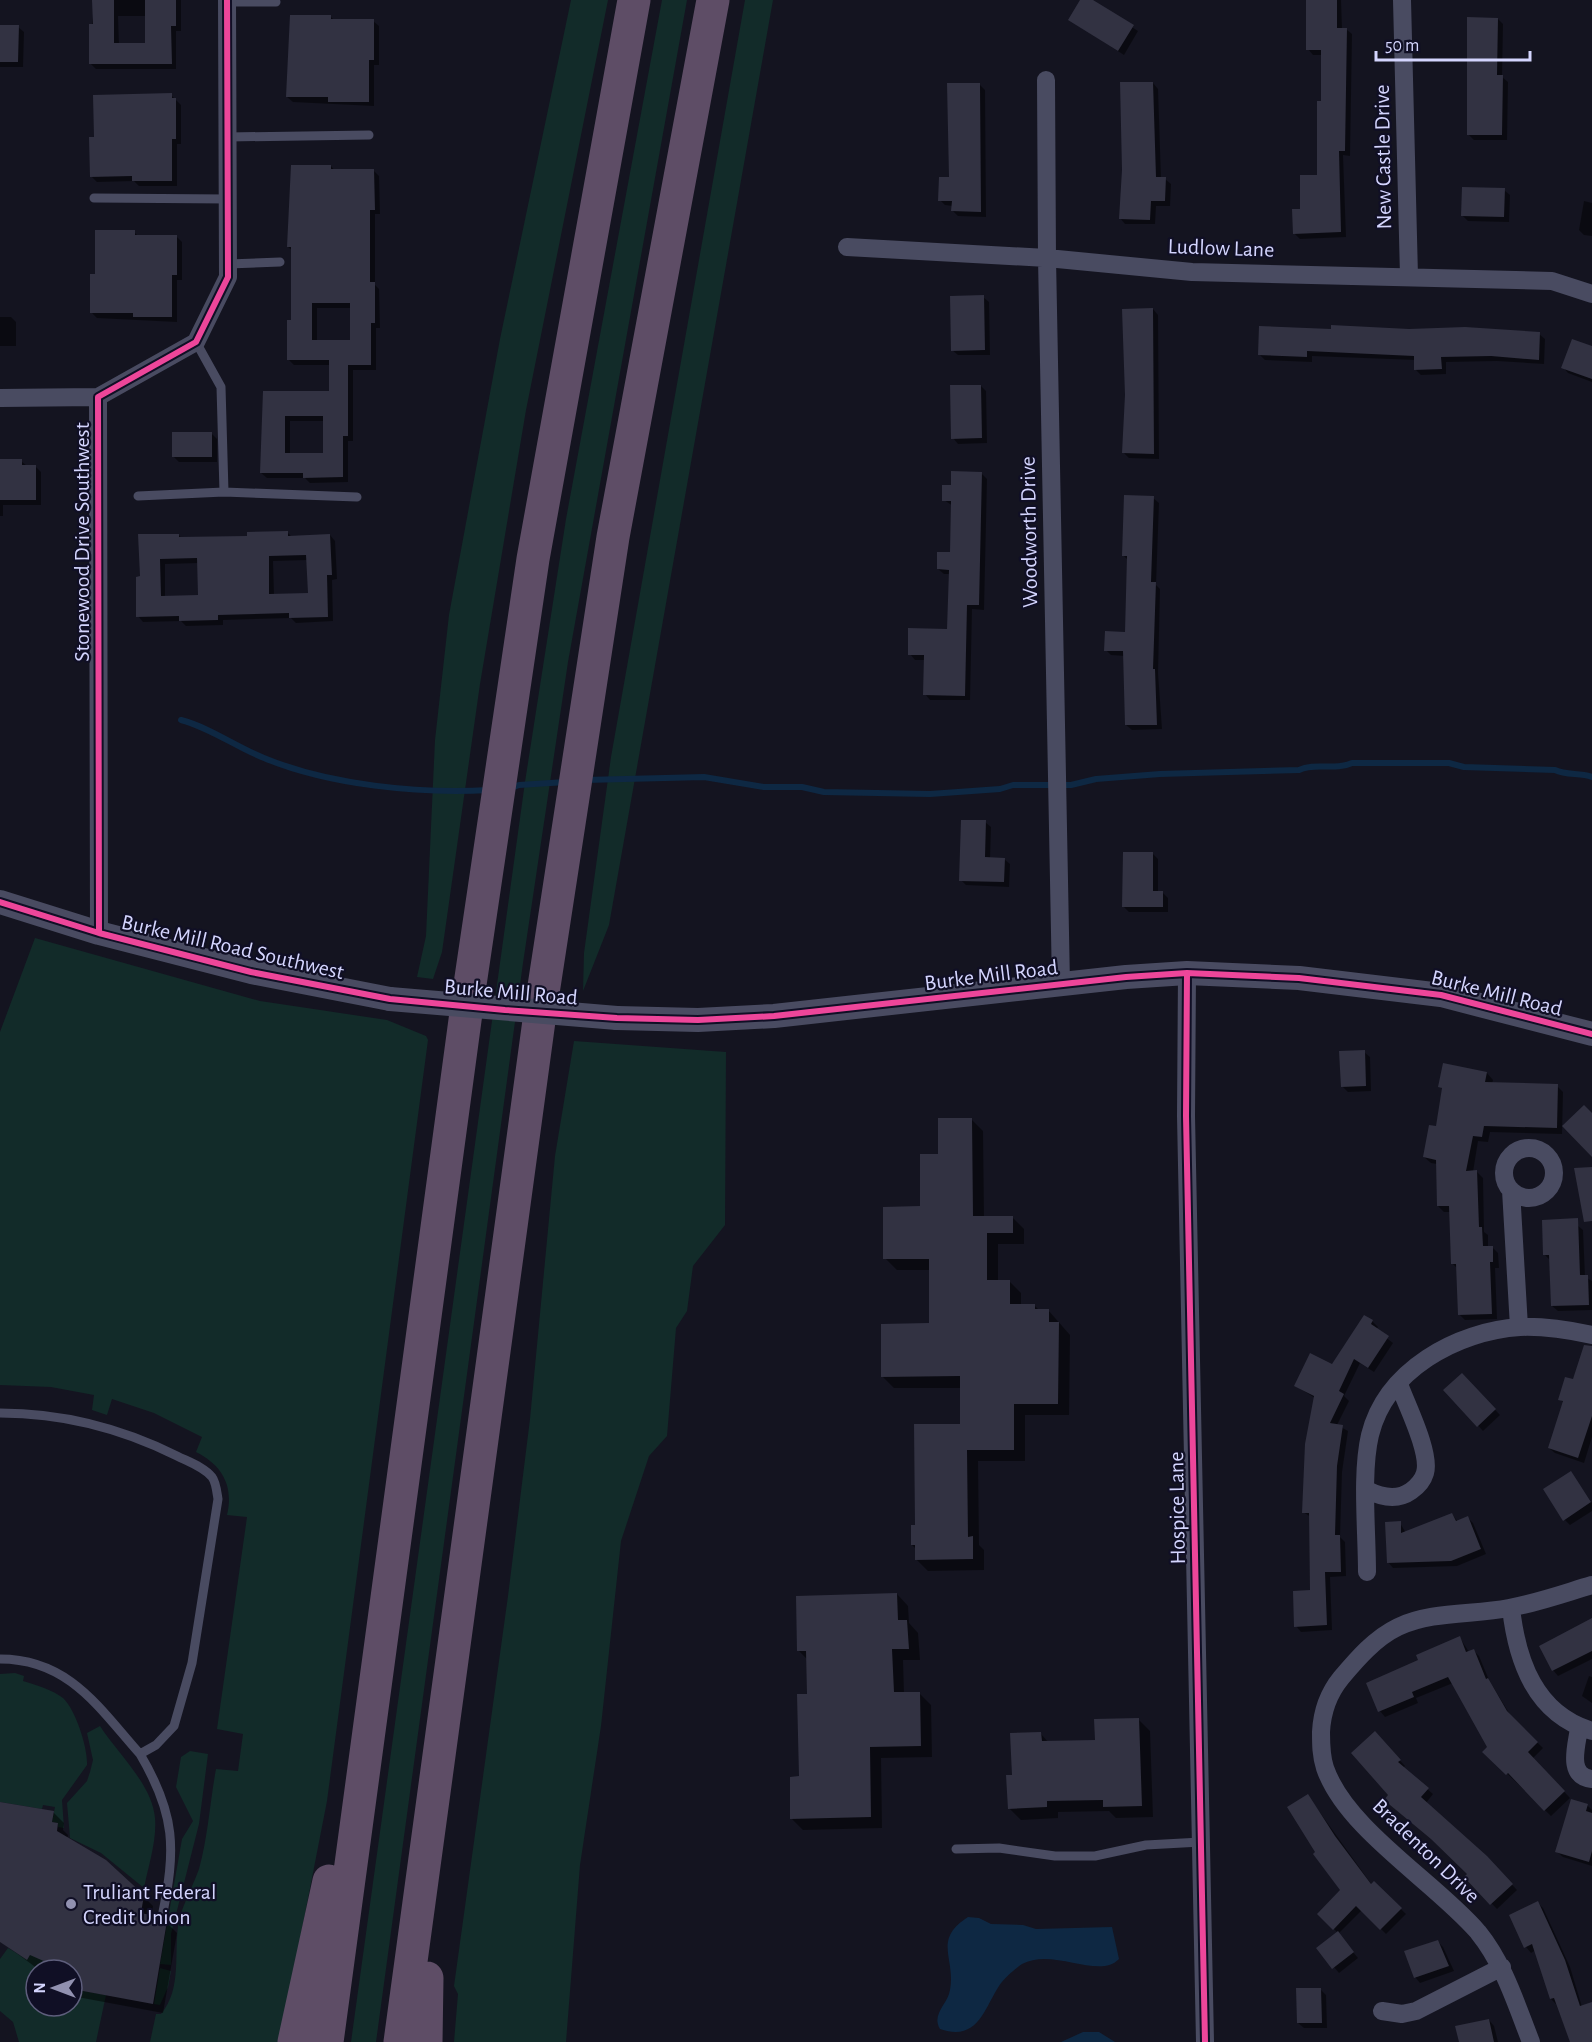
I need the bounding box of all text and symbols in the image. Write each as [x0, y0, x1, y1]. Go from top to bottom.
scale bar [1376, 24, 1530, 62]
text: 50 m [1385, 37, 1419, 55]
street label: New Castle Drive [1371, 84, 1395, 230]
street label: Ludlow Lane [1167, 235, 1275, 261]
street label: Stonewood Drive Southwest [71, 422, 93, 662]
street label: Woodworth Drive [1017, 456, 1041, 608]
street label: Burke Mill Road Southwest [119, 911, 346, 983]
street label: Burke Mill Road [923, 956, 1059, 994]
street label: Burke Mill Road [1429, 966, 1565, 1020]
street label: Burke Mill Road [443, 975, 579, 1009]
street label: Hospice Lane [1165, 1451, 1189, 1565]
street label: Bradenton Drive [1368, 1794, 1484, 1907]
place label: Truliant Federal Credit Union [83, 1881, 216, 1928]
marker: Truliant Federal Credit Union [64, 1897, 78, 1911]
north arrow [24, 1958, 84, 2018]
text: N [32, 1982, 48, 1994]

